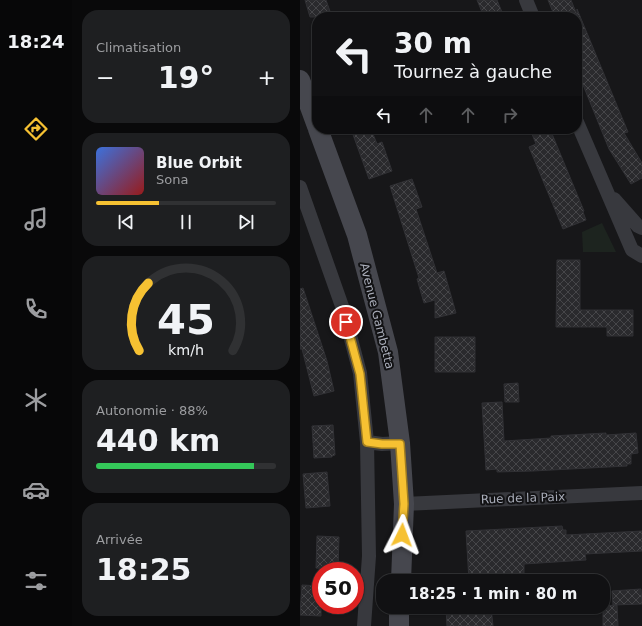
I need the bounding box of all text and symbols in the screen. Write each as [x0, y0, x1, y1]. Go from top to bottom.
text: 30 m [394, 27, 472, 60]
icon: left [328, 28, 380, 80]
text: 18:24 [7, 31, 65, 52]
text: Climatisation [96, 40, 181, 55]
text: 19° [158, 60, 214, 95]
text: Tournez à gauche [394, 61, 552, 82]
text: − [96, 65, 114, 90]
text: + [258, 65, 276, 90]
icon: left [373, 104, 395, 126]
icon: ahead [415, 104, 437, 126]
icon: ahead [457, 104, 479, 126]
icon: right [499, 104, 521, 126]
icon: directions [22, 115, 50, 143]
text: Blue Orbit [156, 154, 242, 172]
text: Sona [156, 172, 188, 187]
icon: music [22, 205, 50, 233]
icon: previous [115, 211, 137, 233]
icon: pause [175, 211, 197, 233]
icon: next [235, 211, 257, 233]
street label: Avenue Gambetta [357, 262, 397, 370]
icon: phone [22, 295, 50, 323]
text: 45 [157, 295, 215, 344]
pin [329, 305, 363, 339]
icon: arrive [335, 311, 357, 333]
text: km/h [168, 342, 204, 358]
icon: climate [22, 386, 50, 414]
text: Autonomie · 88% [96, 403, 208, 418]
text: 440 km [96, 423, 220, 458]
icon: car [22, 476, 50, 504]
street label: Rue de la Paix [481, 490, 565, 506]
position arrow [381, 514, 423, 556]
text: Arrivée [96, 532, 143, 547]
text: 18:25 [96, 552, 192, 587]
speed limit sign: 50 [312, 562, 364, 614]
icon: filters [22, 567, 50, 595]
text: 18:25 · 1 min · 80 m [409, 585, 577, 603]

